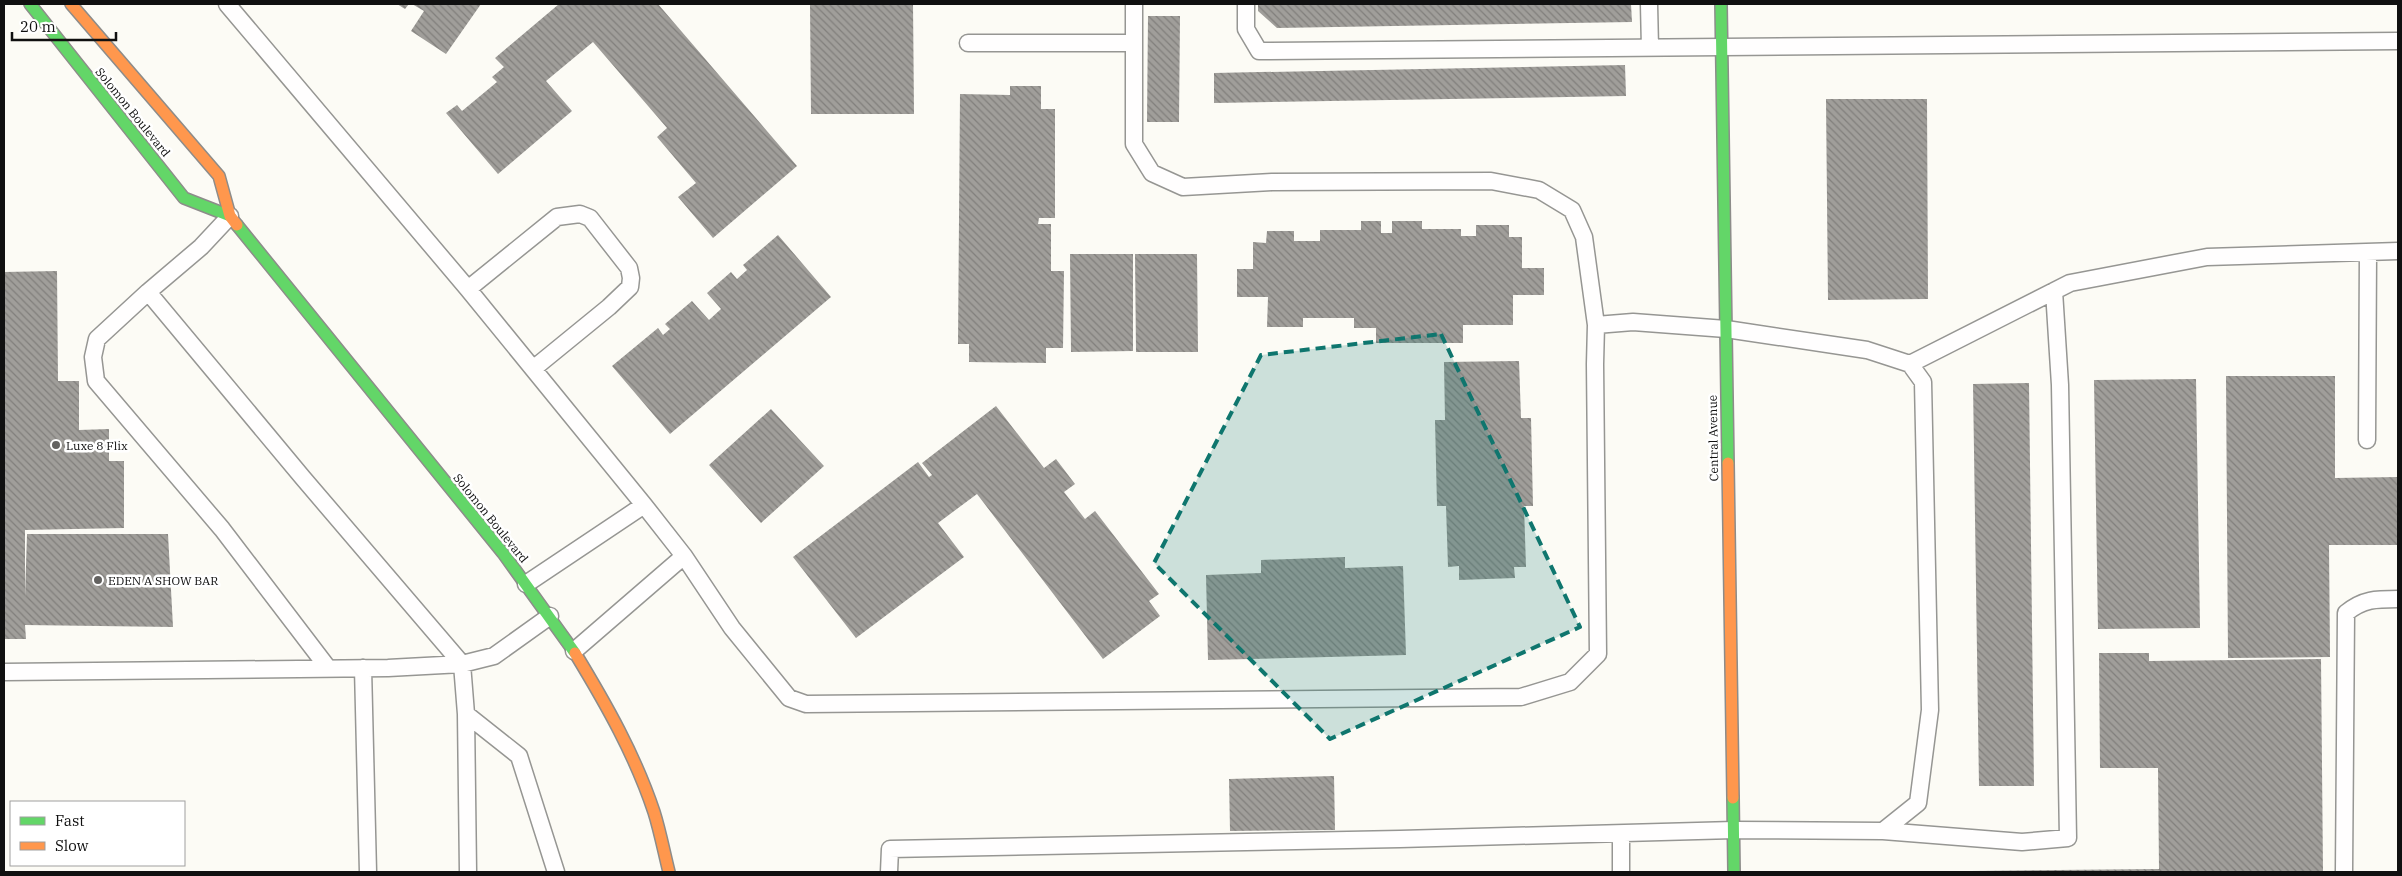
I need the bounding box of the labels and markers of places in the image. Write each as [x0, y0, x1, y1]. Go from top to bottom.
place label: Luxe 8 Flix [66, 438, 128, 453]
marker: Luxe 8 Flix [50, 439, 62, 451]
place label: EDEN A SHOW BAR [108, 573, 218, 588]
marker: EDEN A SHOW BAR [92, 574, 104, 586]

